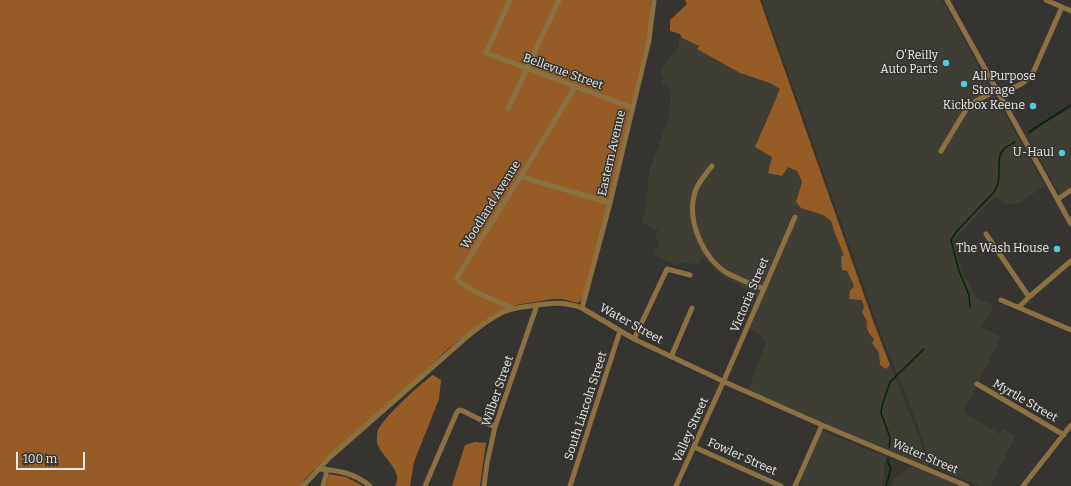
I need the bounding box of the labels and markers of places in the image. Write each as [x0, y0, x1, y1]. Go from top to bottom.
place label: O'Reilly Auto Parts [880, 49, 938, 77]
marker: O'Reilly Auto Parts [941, 58, 951, 68]
place label: All Purpose Storage [972, 70, 1036, 98]
marker: All Purpose Storage [959, 79, 969, 89]
place label: Kickbox Keene [943, 99, 1025, 113]
marker: Kickbox Keene [1028, 101, 1038, 111]
place label: U-Haul [1013, 146, 1054, 160]
marker: U-Haul [1057, 148, 1067, 158]
place label: The Wash House [956, 242, 1049, 256]
marker: The Wash House [1052, 244, 1062, 254]

